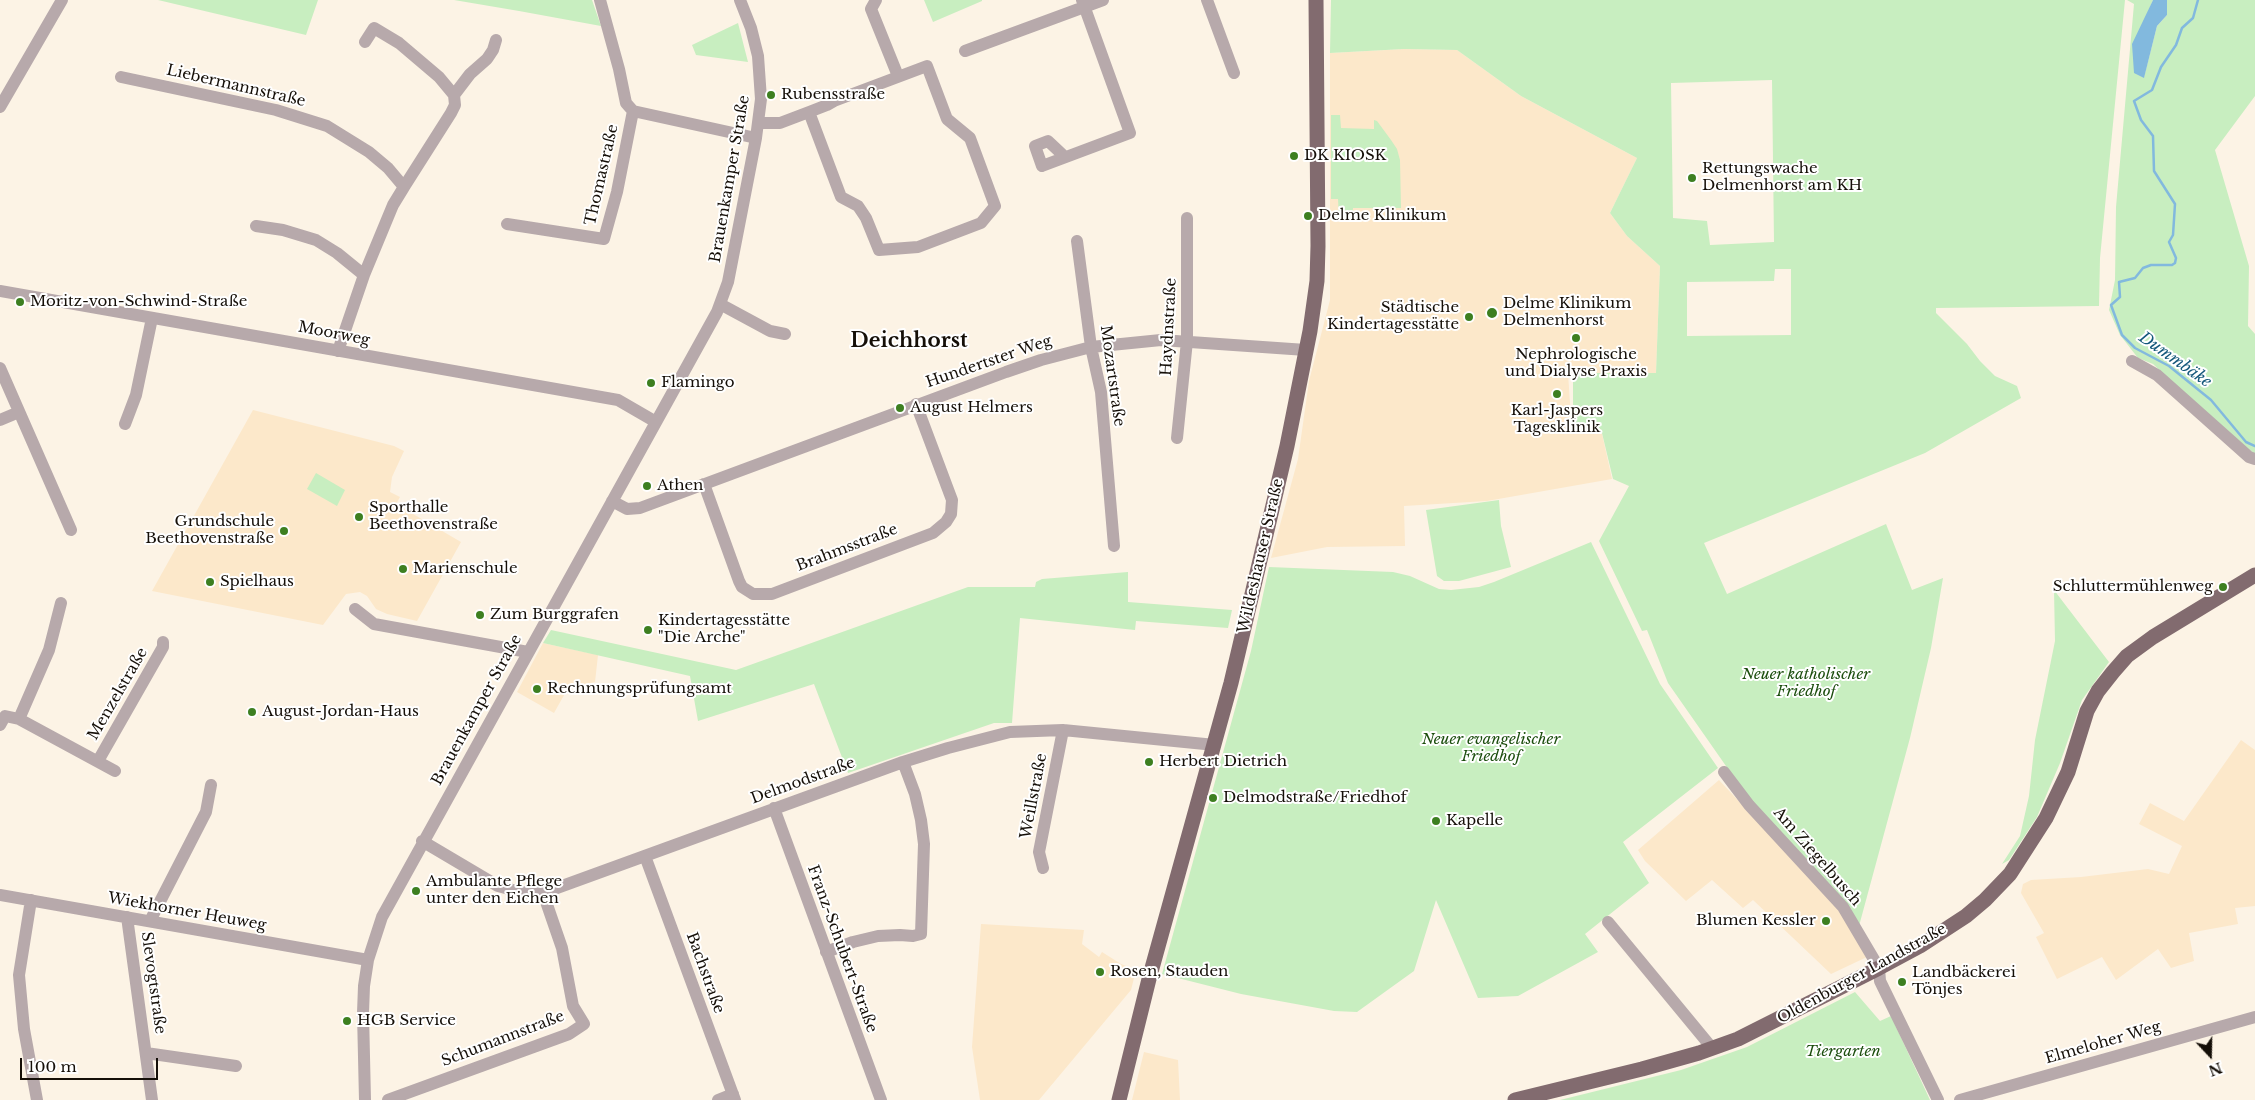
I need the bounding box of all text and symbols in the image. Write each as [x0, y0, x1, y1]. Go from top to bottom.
street label: Liebermannstraße [165, 61, 307, 111]
place label: Rubensstraße [781, 86, 885, 104]
marker: Rubensstraße [765, 89, 777, 101]
street label: Brauenkamper Straße [706, 94, 754, 264]
street label: Thomastraße [582, 123, 622, 227]
place label: DK KIOSK [1304, 147, 1386, 165]
marker: DK KIOSK [1288, 150, 1300, 162]
place label: Rettungswache Delmenhorst am KH [1702, 160, 1862, 195]
marker: Rettungswache Delmenhorst am KH [1686, 172, 1698, 184]
place label: Delme Klinikum [1318, 207, 1446, 225]
marker: Delme Klinikum [1302, 210, 1314, 222]
street label: Haydnstraße [1157, 277, 1181, 377]
place label: Moritz-von-Schwind-Straße [30, 293, 247, 311]
place label: Delme Klinikum Delmenhorst [1503, 295, 1631, 330]
marker: Moritz-von-Schwind-Straße [14, 296, 26, 308]
place label: Städtische Kindertagesstätte [1327, 299, 1459, 334]
marker: Delme Klinikum Delmenhorst [1485, 306, 1499, 320]
marker: Städtische Kindertagesstätte [1463, 311, 1475, 323]
street label: Moorweg [297, 318, 371, 350]
street label: Mozartstraße [1096, 324, 1128, 428]
water label: Dummbäke [2135, 328, 2215, 392]
district label: Deichhorst [850, 329, 968, 353]
street label: Hundertster Weg [924, 332, 1054, 392]
marker: Nephrologische und Dialyse Praxis [1570, 332, 1582, 344]
place label: Nephrologische und Dialyse Praxis [1505, 346, 1647, 381]
place label: Flamingo [661, 374, 734, 392]
marker: Flamingo [645, 377, 657, 389]
marker: Karl-Jaspers Tagesklinik [1551, 388, 1563, 400]
place label: August Helmers [910, 399, 1033, 417]
marker: August Helmers [894, 402, 906, 414]
place label: Karl-Jaspers Tagesklinik [1511, 402, 1603, 437]
place label: Athen [657, 477, 703, 495]
street label: Wildeshauser Straße [1234, 477, 1288, 635]
marker: Athen [641, 480, 653, 492]
place label: Sporthalle Beethovenstraße [369, 499, 498, 534]
marker: Sporthalle Beethovenstraße [353, 511, 365, 523]
place label: Grundschule Beethovenstraße [145, 513, 274, 548]
street label: Brahmsstraße [794, 520, 900, 576]
marker: Grundschule Beethovenstraße [278, 525, 290, 537]
place label: Marienschule [413, 560, 518, 578]
marker: Marienschule [397, 563, 409, 575]
place label: Spielhaus [220, 573, 294, 591]
marker: Spielhaus [204, 576, 216, 588]
place label: Schluttermühlenweg [2053, 578, 2213, 596]
marker: Schluttermühlenweg [2217, 581, 2229, 593]
place label: Zum Burggrafen [490, 606, 619, 624]
marker: Zum Burggrafen [474, 609, 486, 621]
place label: Kindertagesstätte "Die Arche" [658, 612, 790, 647]
marker: Kindertagesstätte "Die Arche" [642, 624, 654, 636]
street label: Brauenkamper Straße [428, 632, 526, 788]
street label: Menzelstraße [84, 645, 152, 743]
park label: Neuer katholischer Friedhof [1742, 666, 1870, 701]
place label: Rechnungsprüfungsamt [547, 680, 732, 698]
marker: Rechnungsprüfungsamt [531, 683, 543, 695]
place label: August-Jordan-Haus [262, 703, 419, 721]
marker: August-Jordan-Haus [246, 706, 258, 718]
park label: Neuer evangelischer Friedhof [1422, 731, 1560, 766]
street label: Weillstraße [1017, 752, 1051, 840]
place label: Herbert Dietrich [1159, 753, 1287, 771]
street label: Delmodstraße [748, 754, 858, 808]
marker: Herbert Dietrich [1143, 756, 1155, 768]
place label: Delmodstraße/Friedhof [1223, 789, 1407, 807]
marker: Delmodstraße/Friedhof [1207, 792, 1219, 804]
street label: Am Ziegelbusch [1769, 804, 1865, 910]
place label: Kapelle [1446, 812, 1503, 830]
marker: Kapelle [1430, 815, 1442, 827]
street label: Franz-Schubert-Straße [803, 863, 881, 1035]
place label: Ambulante Pflege unter den Eichen [426, 873, 562, 908]
marker: Ambulante Pflege unter den Eichen [410, 885, 422, 897]
street label: Wiekhorner Heuweg [106, 889, 268, 935]
place label: Blumen Kessler [1696, 912, 1816, 930]
marker: Blumen Kessler [1820, 915, 1832, 927]
street label: Oldenburger Landstraße [1774, 920, 1950, 1028]
street label: Bachstraße [682, 930, 728, 1016]
street label: Slevogtstraße [137, 931, 169, 1035]
place label: Rosen, Stauden [1110, 963, 1228, 981]
place label: Landbäckerei Tönjes [1912, 964, 2016, 999]
marker: Rosen, Stauden [1094, 966, 1106, 978]
marker: Landbäckerei Tönjes [1896, 976, 1908, 988]
street label: Schumannstraße [439, 1007, 567, 1071]
place label: HGB Service [357, 1012, 456, 1030]
marker: HGB Service [341, 1015, 353, 1027]
street label: Elmeloher Weg [2043, 1018, 2163, 1068]
north arrow [2185, 1030, 2235, 1080]
park label: Tiergarten [1805, 1043, 1881, 1061]
scale bar [22, 1048, 160, 1080]
text: 100 m [28, 1057, 77, 1076]
text: N [2206, 1058, 2225, 1080]

